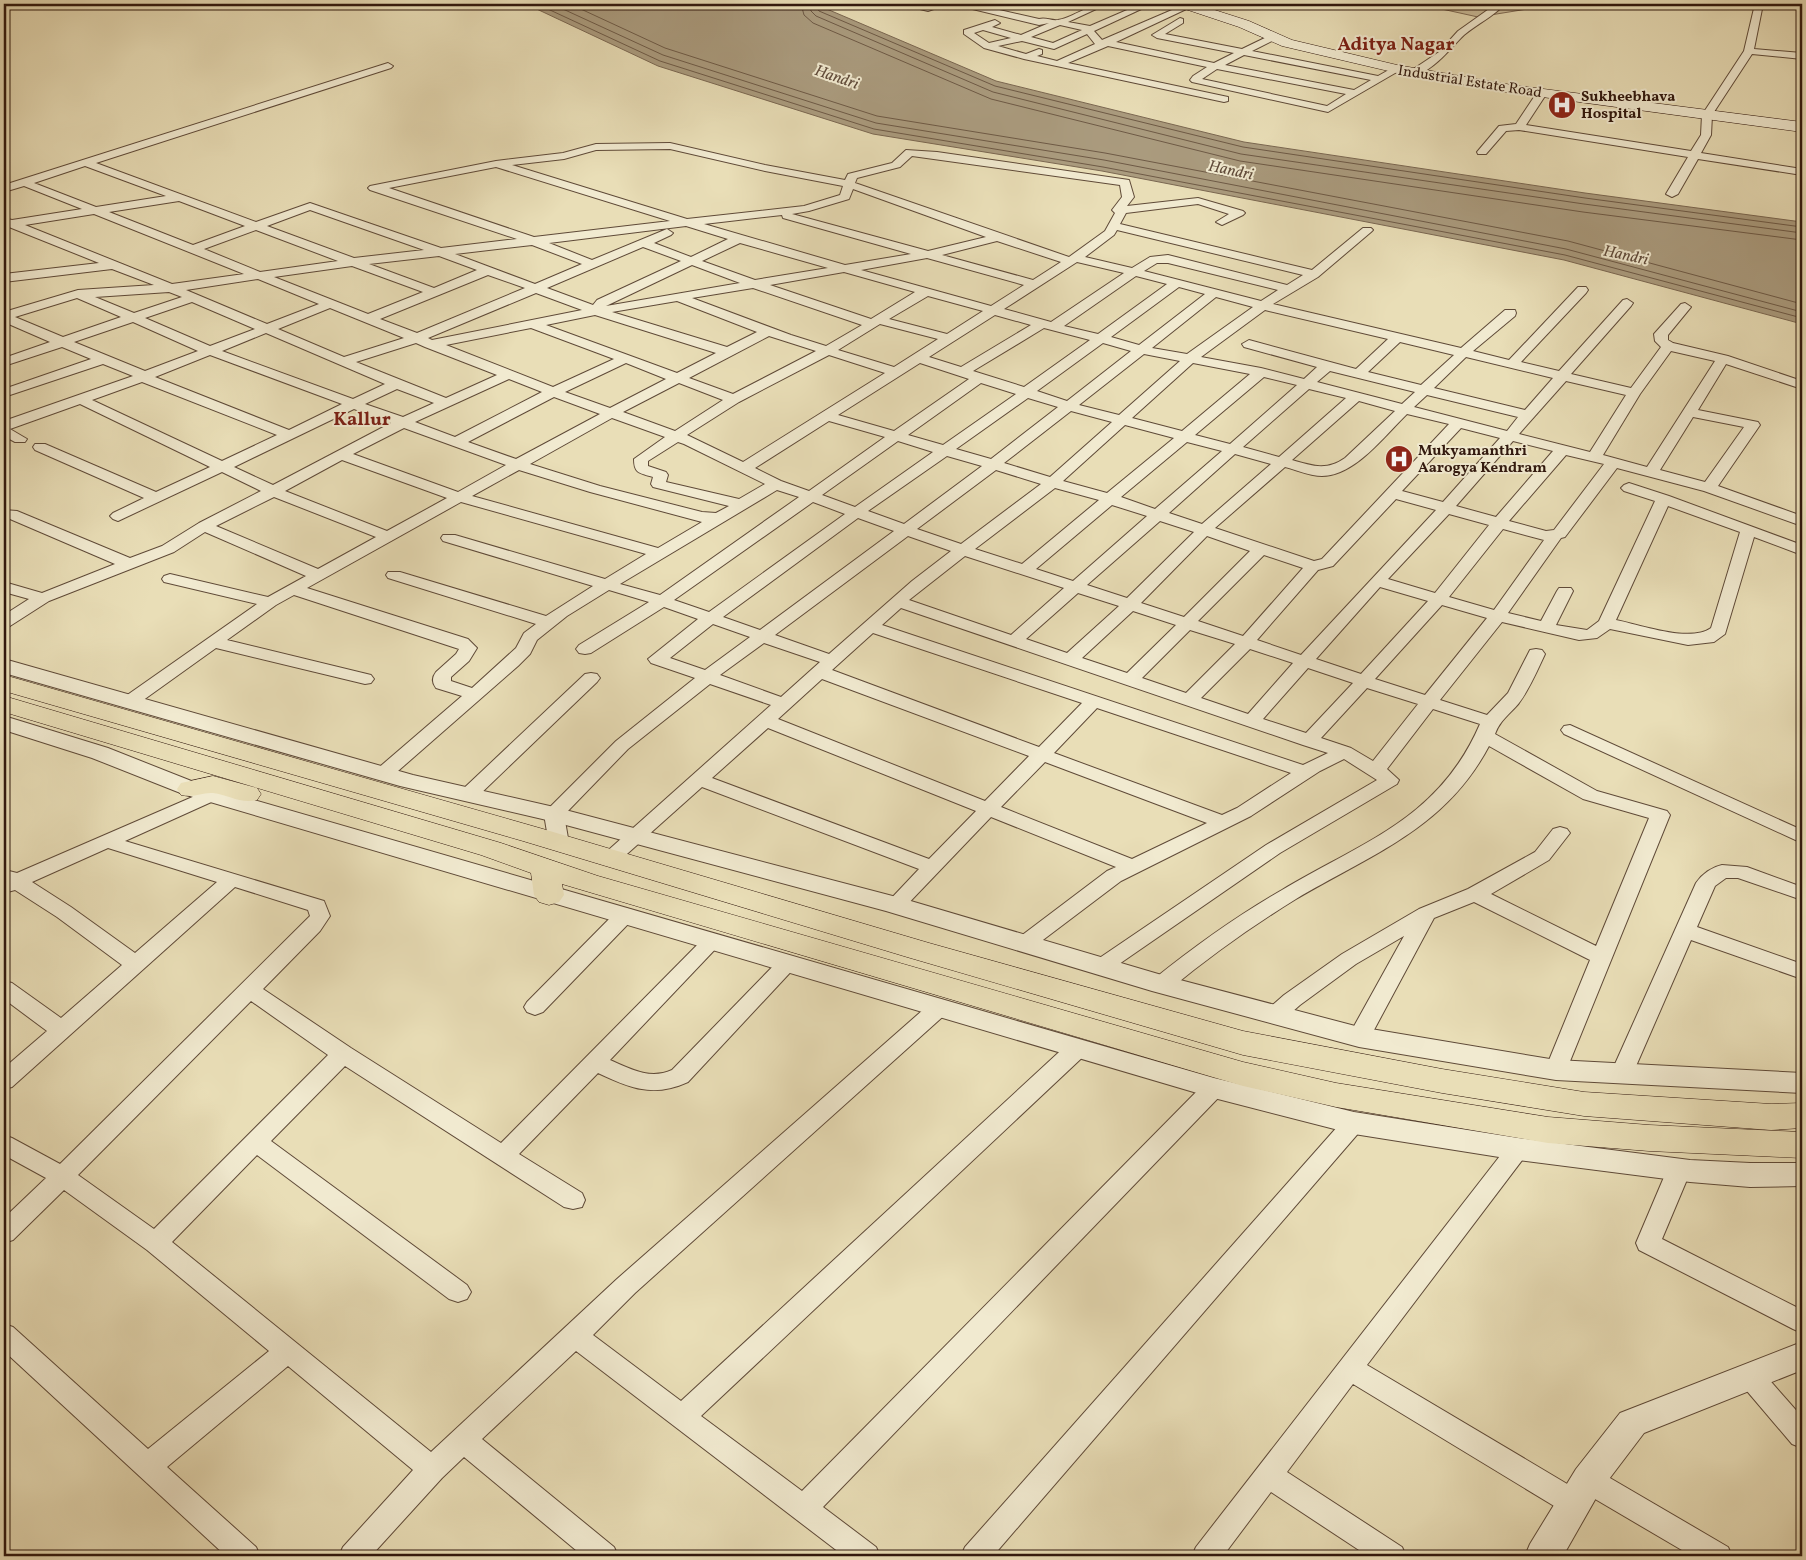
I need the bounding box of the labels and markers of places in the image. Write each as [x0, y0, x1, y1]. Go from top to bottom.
place label: Sukheebhava Hospital [1581, 87, 1675, 125]
hospital icon: Sukheebhava Hospital [1547, 90, 1577, 120]
place label: Mukyamanthri Aarogya Kendram [1418, 441, 1547, 479]
hospital icon: Mukyamanthri Aarogya Kendram [1384, 444, 1414, 474]

